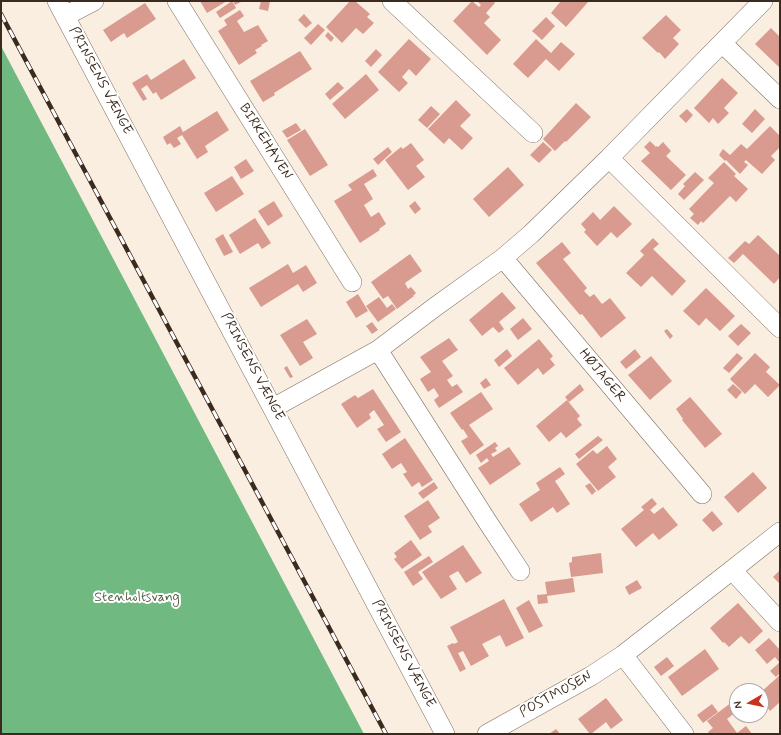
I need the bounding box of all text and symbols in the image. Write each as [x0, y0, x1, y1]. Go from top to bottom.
street label: PRINSENS VÆNGE [64, 24, 136, 138]
street label: BIRKEHAVEN [235, 101, 295, 183]
street label: PRINSENS VÆNGE [216, 310, 288, 424]
street label: HØJAGER [575, 346, 629, 406]
park label: Stenholtsvang [94, 590, 180, 606]
street label: PRINSENS VÆNGE [367, 597, 439, 711]
street label: POSTMOSEN [517, 668, 595, 722]
north arrow [729, 683, 769, 723]
text: N [731, 700, 746, 709]

